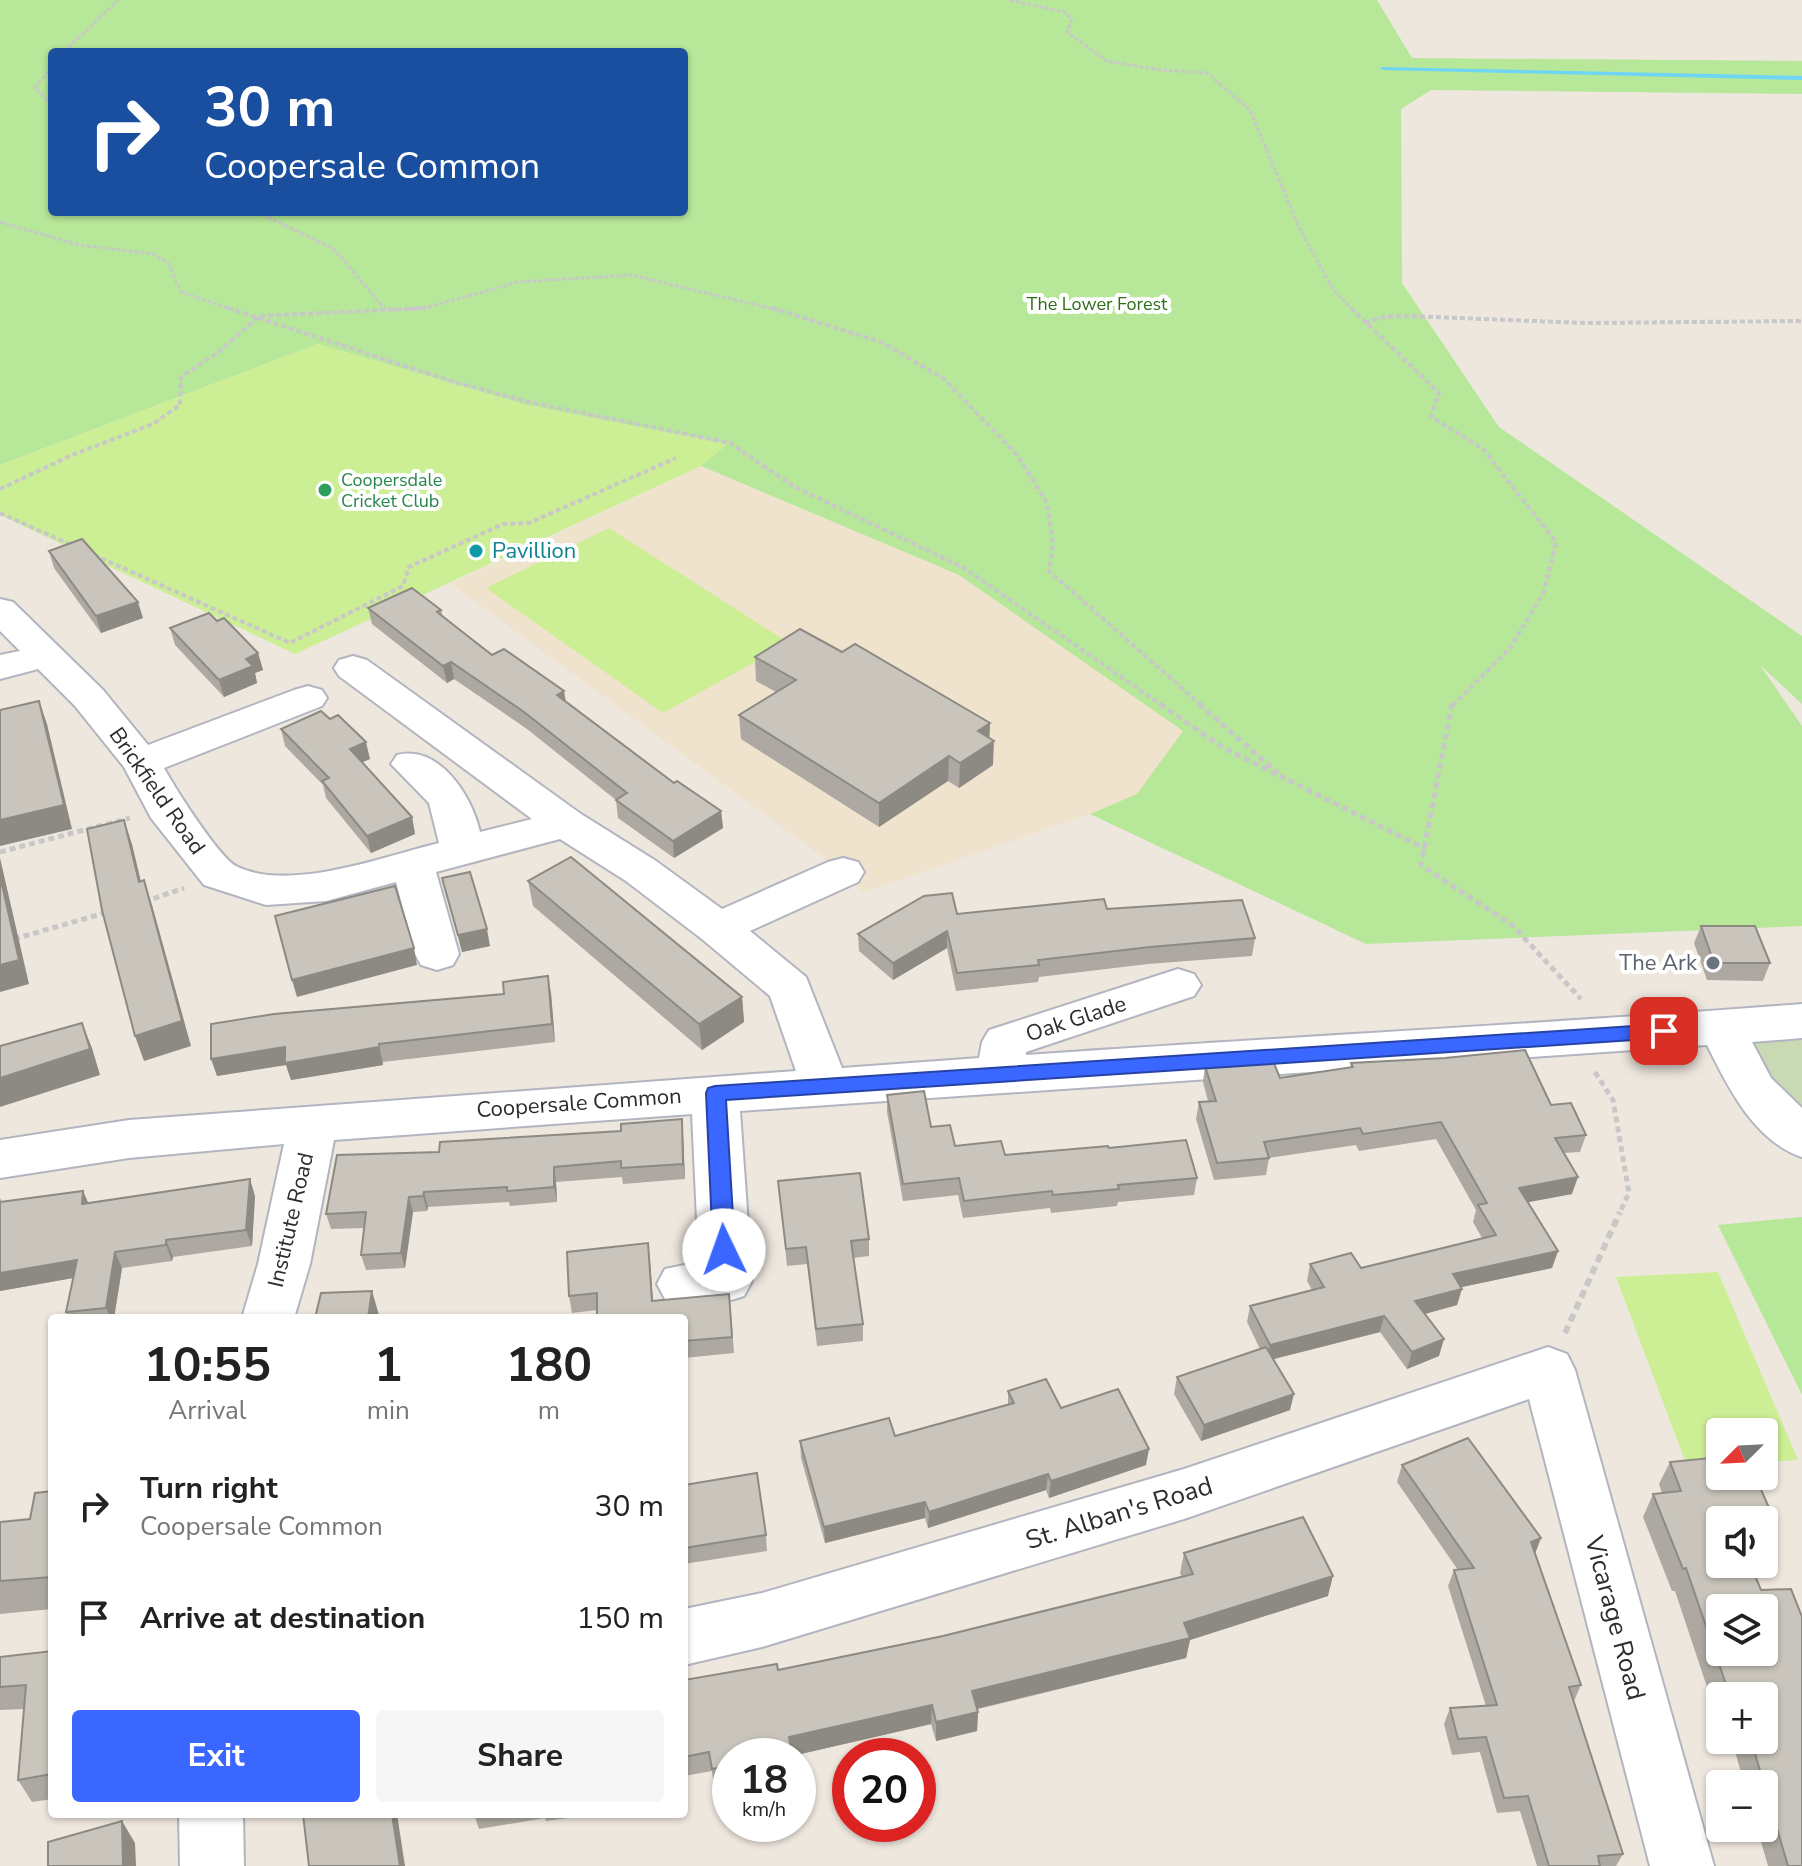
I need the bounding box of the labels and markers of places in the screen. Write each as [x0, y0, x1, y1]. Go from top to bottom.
place label: Coopersdale Cricket Club [341, 468, 442, 513]
marker: Coopersdale Cricket Club [316, 481, 334, 499]
place label: Pavillion [492, 536, 576, 566]
marker: Pavillion [467, 542, 485, 560]
place label: The Ark [1619, 948, 1698, 978]
marker: The Ark [1704, 954, 1722, 972]
pin [1630, 997, 1698, 1065]

